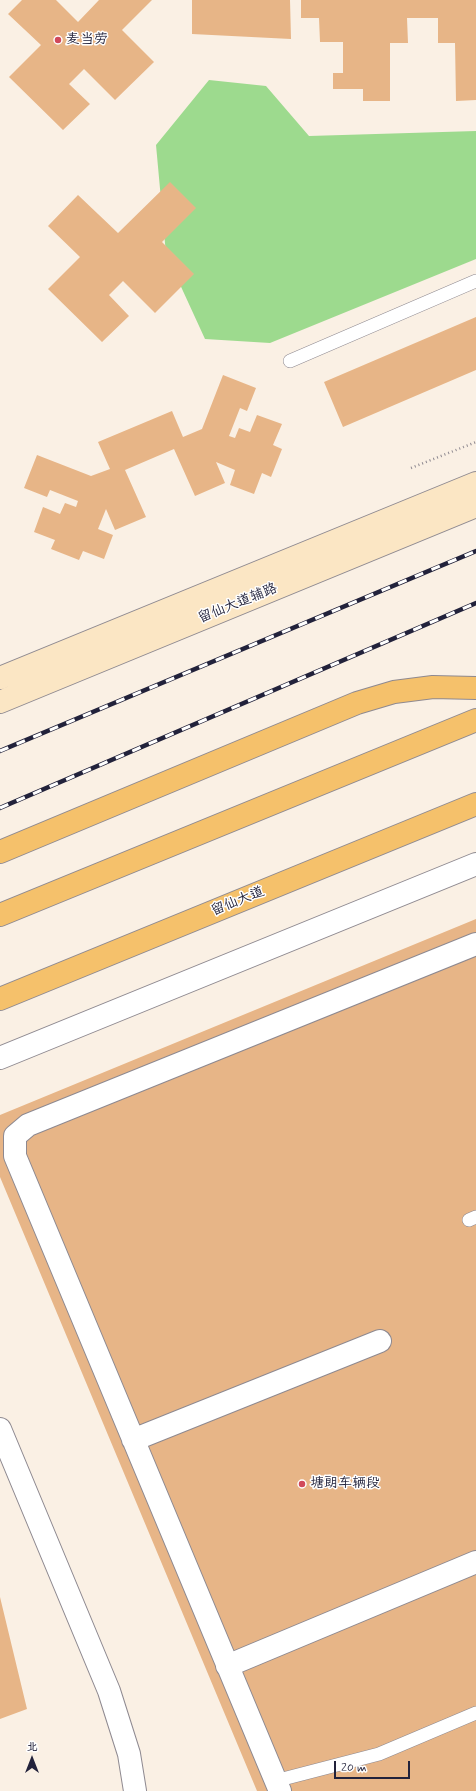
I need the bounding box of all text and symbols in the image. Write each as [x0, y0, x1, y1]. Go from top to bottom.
place label: 麦当劳 [66, 32, 108, 48]
marker: 麦当劳 [53, 35, 63, 45]
street label: 留仙大道辅路 [196, 580, 280, 628]
street label: 留仙大道 [209, 884, 267, 920]
place label: 塘朗车辆段 [310, 1476, 380, 1492]
marker: 塘朗车辆段 [297, 1479, 307, 1489]
north arrow [12, 1739, 52, 1779]
text: 北 [27, 1740, 38, 1754]
scale bar [336, 1753, 412, 1779]
text: 20 m [341, 1760, 367, 1776]

